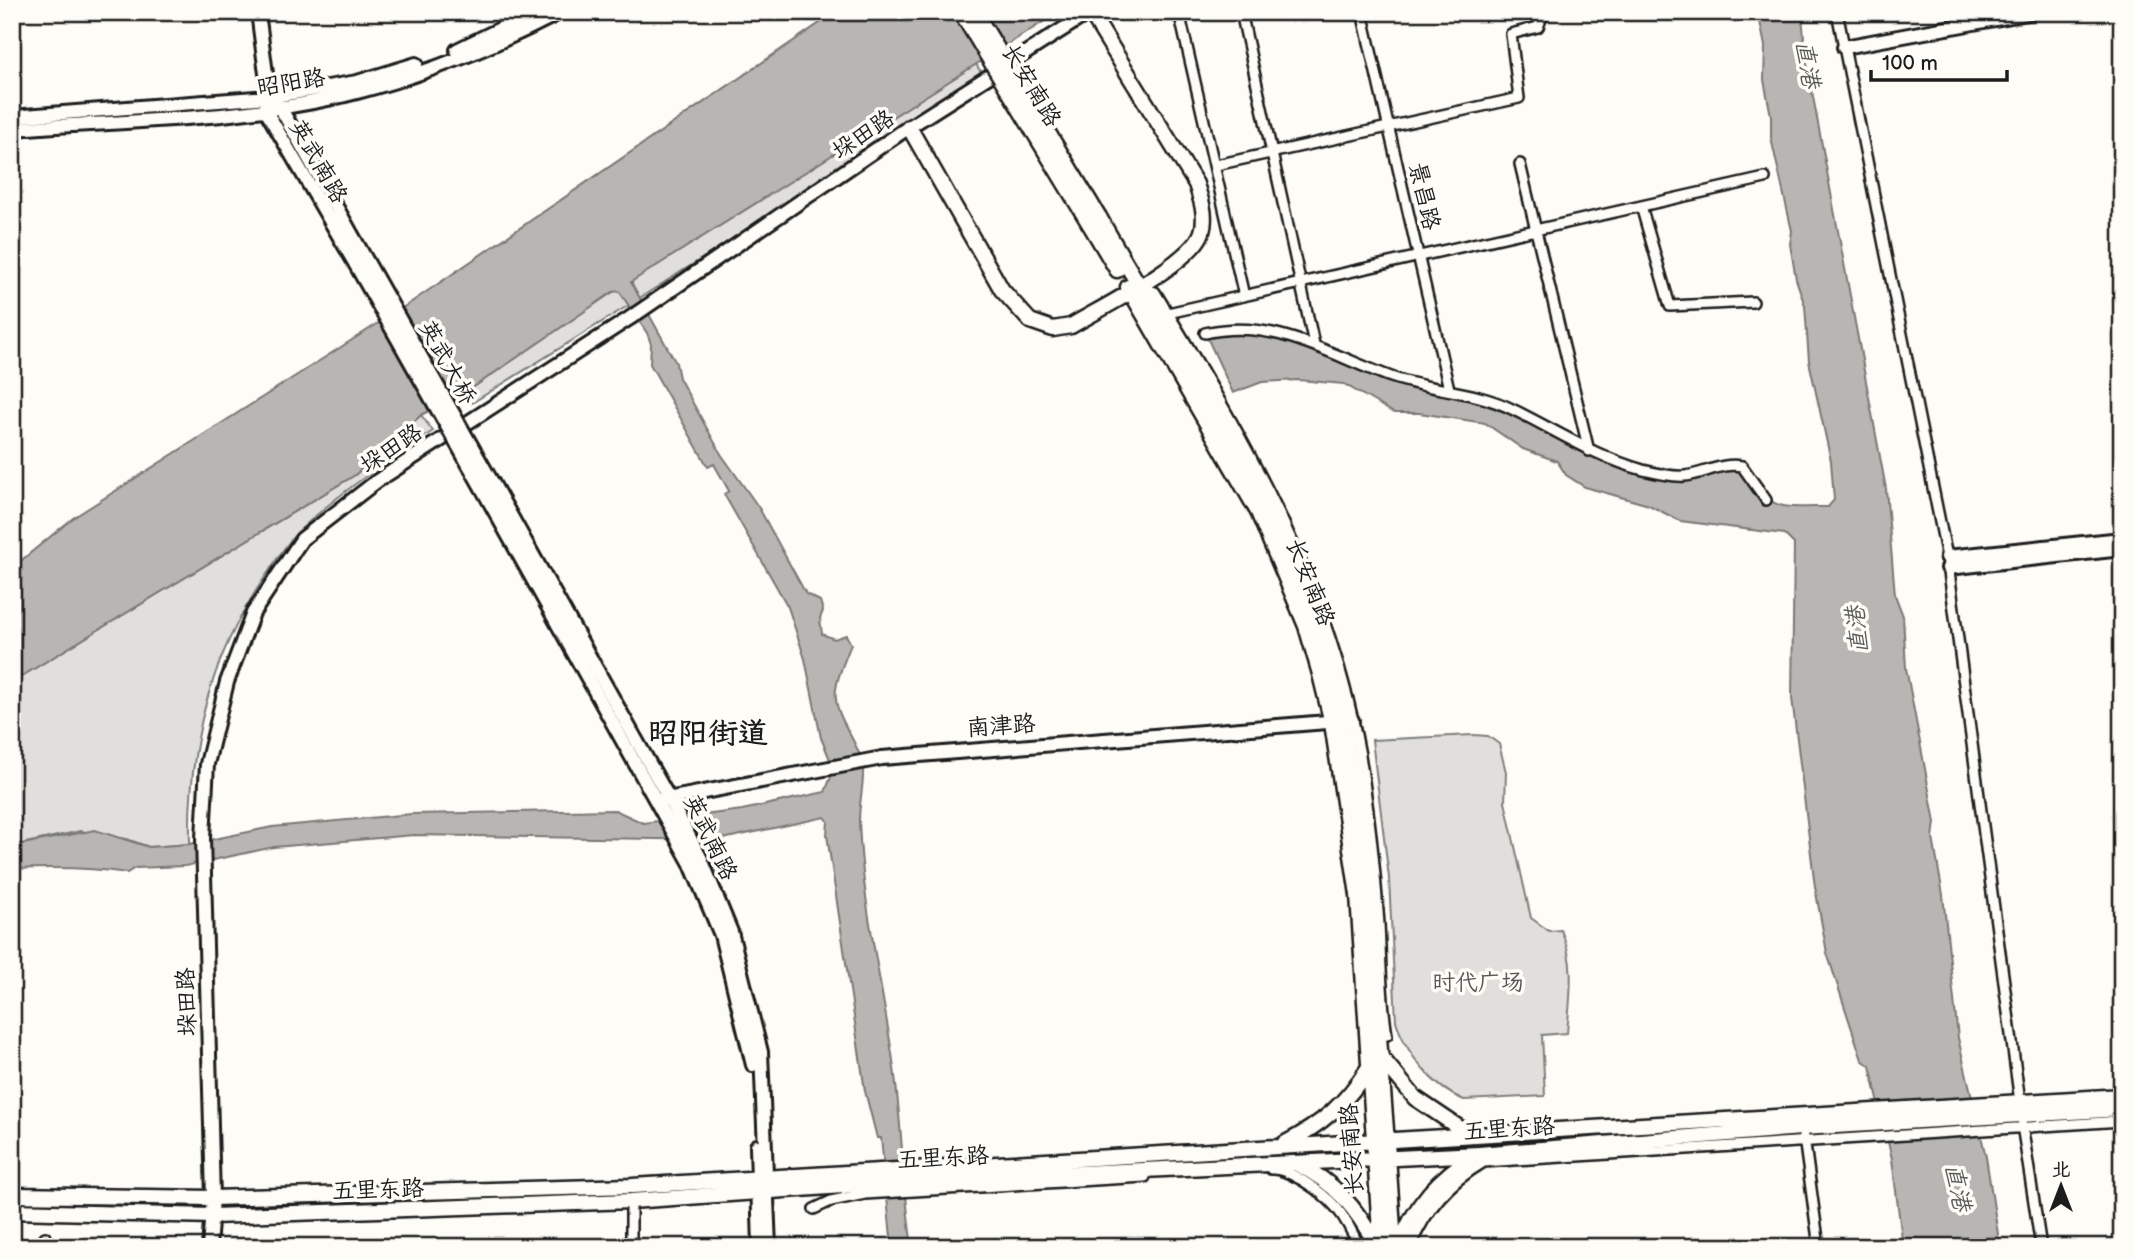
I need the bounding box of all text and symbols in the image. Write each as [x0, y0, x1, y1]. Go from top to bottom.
water label: 直港 [1789, 38, 1826, 92]
scale bar [1871, 38, 2008, 82]
street label: 长安南路 [995, 39, 1067, 132]
text: 100 m [1882, 51, 1938, 76]
street label: 昭阳路 [255, 63, 328, 103]
street label: 垛田路 [827, 104, 900, 166]
street label: 英武南路 [283, 115, 353, 208]
street label: 景昌路 [1403, 159, 1445, 233]
street label: 英武大桥 [413, 315, 482, 410]
street label: 垛田路 [355, 418, 428, 480]
street label: 长安南路 [1280, 534, 1340, 630]
water label: 直港 [1840, 603, 1874, 655]
street label: 南津路 [966, 710, 1036, 742]
district label: 昭阳街道 [648, 716, 768, 752]
street label: 英武南路 [677, 790, 743, 885]
street label: 垛田路 [172, 967, 202, 1037]
park label: 时代广场 [1432, 969, 1524, 997]
street label: 长安南路 [1335, 1102, 1369, 1196]
street label: 五里东路 [1462, 1112, 1556, 1146]
street label: 五里东路 [896, 1142, 990, 1174]
north arrow [2025, 1150, 2096, 1220]
text: 北 [2051, 1159, 2071, 1182]
water label: 直港 [1938, 1161, 1977, 1216]
street label: 五里东路 [332, 1174, 424, 1206]

